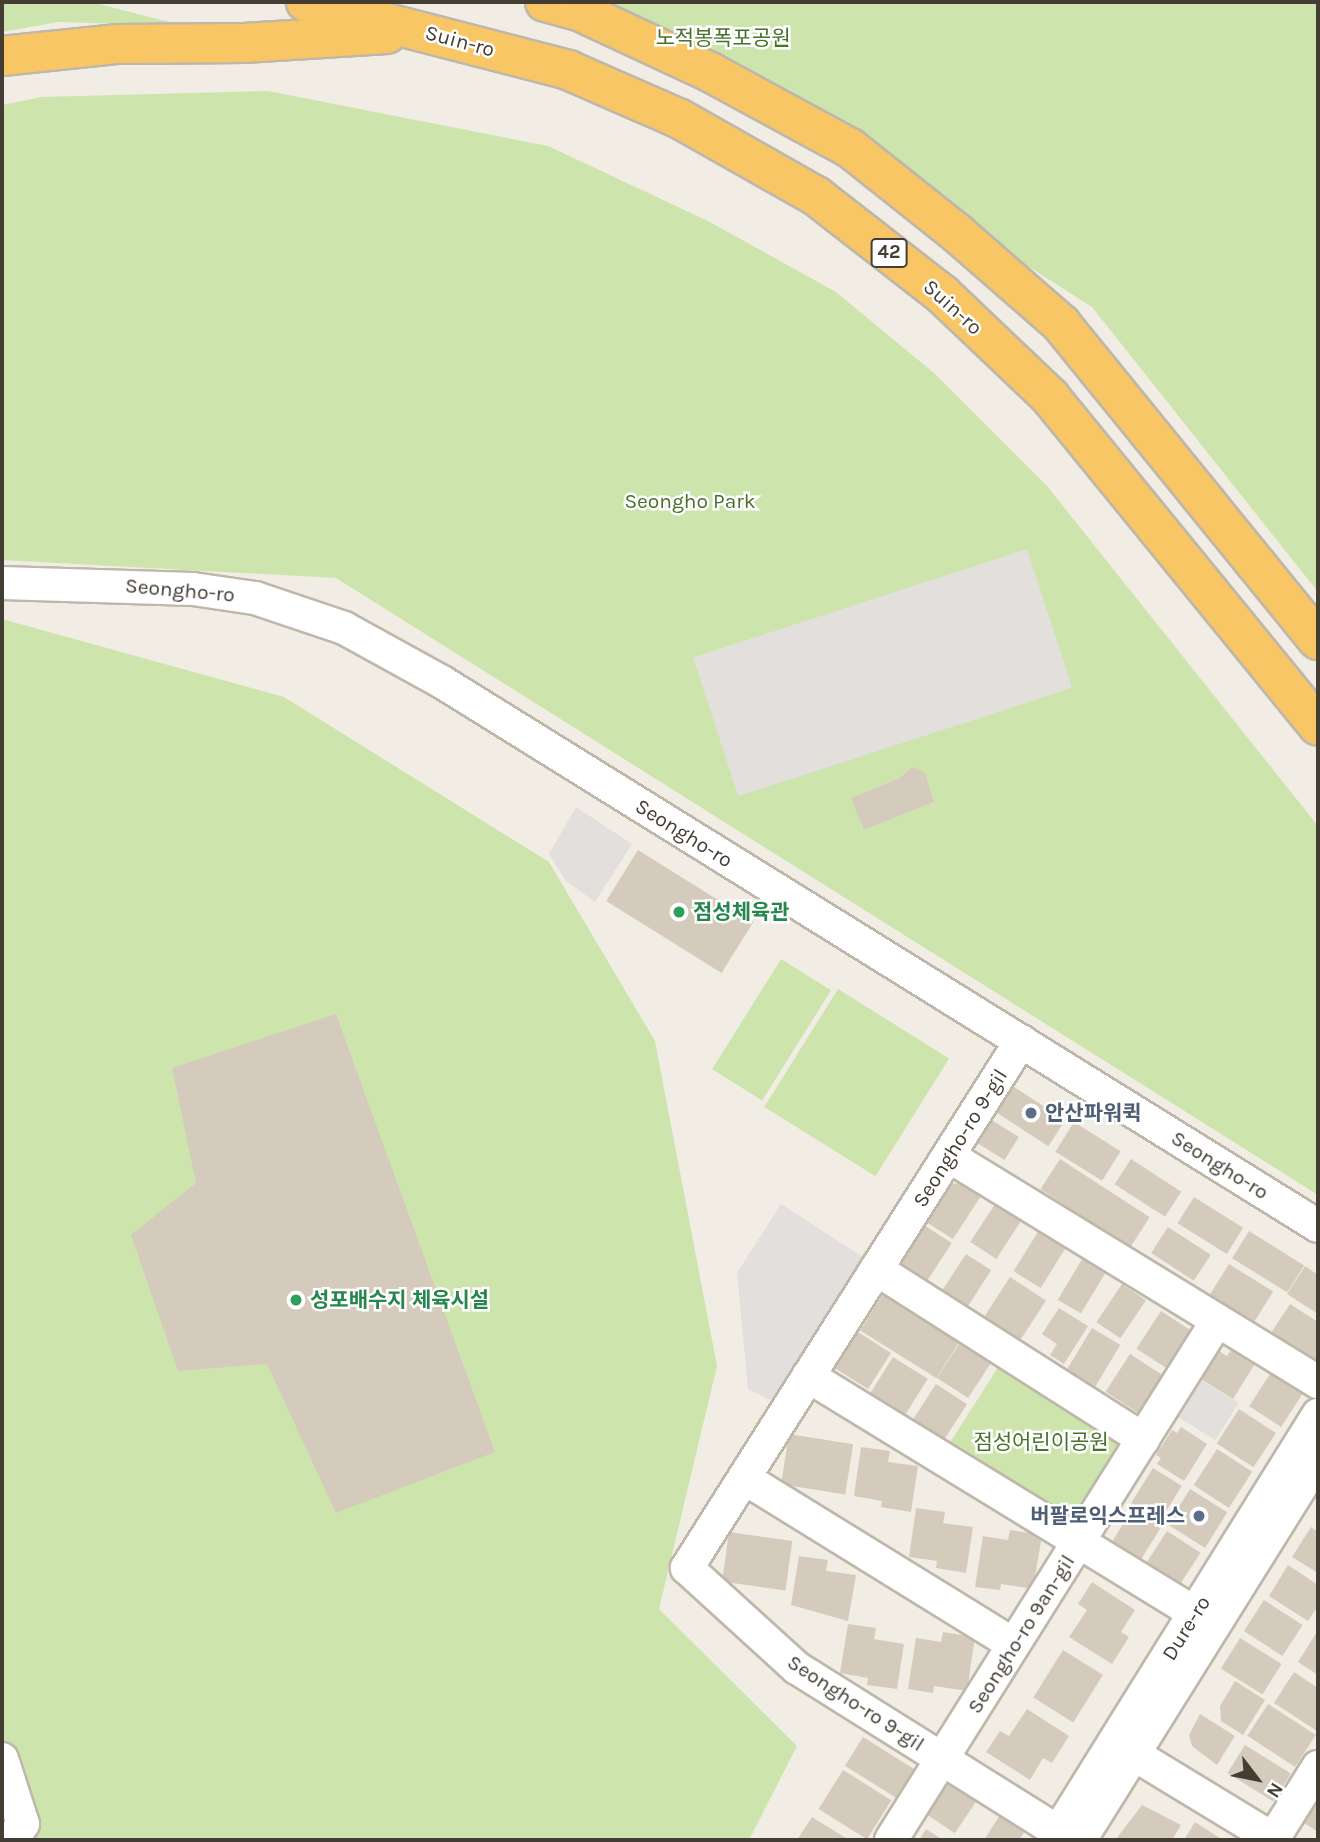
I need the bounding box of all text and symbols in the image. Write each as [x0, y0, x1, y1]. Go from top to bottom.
street label: Suin-ro [423, 20, 497, 62]
park label: 노적봉폭포공원 [655, 25, 791, 51]
road number: 42 [870, 238, 908, 268]
street label: Suin-ro [918, 274, 988, 340]
park label: Seongho Park [624, 488, 756, 514]
street label: Seongho-ro [124, 573, 236, 607]
street label: Seongho-ro [631, 793, 737, 873]
place label: 점성체육관 [693, 899, 790, 925]
marker: 점성체육관 [671, 904, 687, 920]
street label: Seongho-ro 9-gil [907, 1064, 1013, 1212]
place label: 안산파워퀵 [1045, 1100, 1142, 1126]
marker: 안산파워퀵 [1023, 1105, 1039, 1121]
street label: Seongho-ro [1167, 1125, 1273, 1205]
place label: 성포배수지 체육시설 [310, 1287, 489, 1313]
marker: 성포배수지 체육시설 [288, 1292, 304, 1308]
park label: 점성어린이공원 [973, 1429, 1109, 1455]
place label: 버팔로익스프레스 [1030, 1503, 1185, 1529]
marker: 버팔로익스프레스 [1191, 1508, 1207, 1524]
street label: Seongho-ro 9an-gil [962, 1550, 1080, 1718]
street label: Dure-ro [1156, 1591, 1216, 1665]
street label: Seongho-ro 9-gil [783, 1649, 929, 1757]
north arrow [1222, 1744, 1292, 1814]
text: N [1262, 1779, 1288, 1802]

